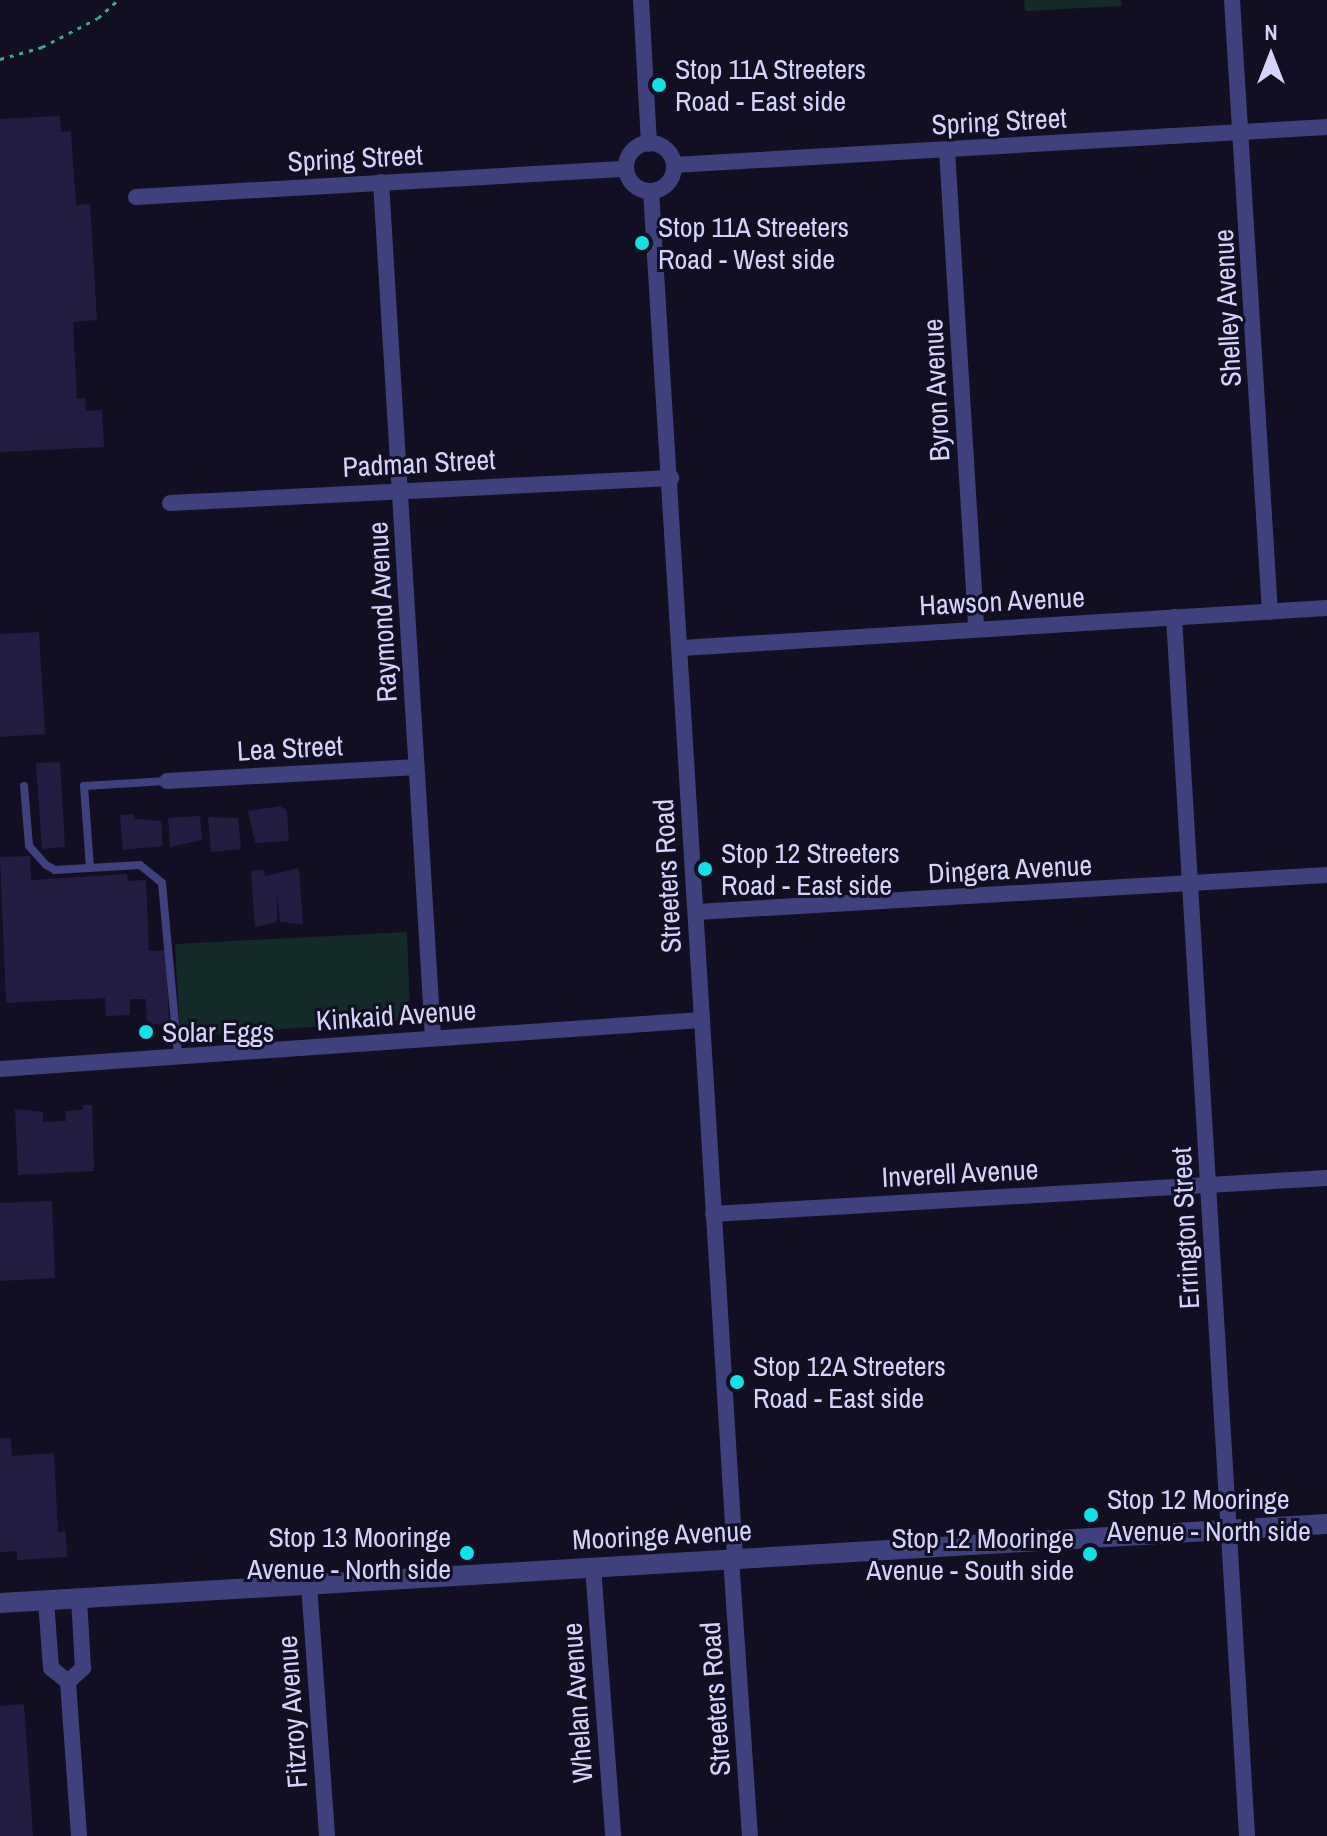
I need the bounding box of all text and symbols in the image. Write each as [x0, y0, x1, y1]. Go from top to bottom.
north arrow [1231, 16, 1311, 96]
text: N [1264, 17, 1278, 47]
place label: Stop 11A Streeters Road - East side [675, 52, 867, 118]
marker: Stop 11A Streeters Road - East side [650, 76, 668, 94]
street label: Spring Street [931, 101, 1067, 141]
street label: Spring Street [287, 138, 423, 178]
place label: Stop 11A Streeters Road - West side [658, 210, 850, 276]
street label: Shelley Avenue [1206, 228, 1248, 388]
marker: Stop 11A Streeters Road - West side [633, 234, 651, 252]
street label: Byron Avenue [915, 317, 957, 463]
street label: Padman Street [342, 442, 496, 484]
street label: Raymond Avenue [360, 520, 404, 704]
street label: Hawson Avenue [918, 580, 1086, 622]
street label: Lea Street [236, 728, 344, 768]
street label: Streeters Road [646, 798, 688, 954]
place label: Stop 12 Streeters Road - East side [721, 836, 900, 902]
street label: Dingera Avenue [926, 848, 1094, 890]
marker: Stop 12 Streeters Road - East side [696, 860, 714, 878]
street label: Kinkaid Avenue [314, 993, 478, 1037]
place label: Solar Eggs [162, 1015, 274, 1049]
marker: Solar Eggs [137, 1023, 155, 1041]
street label: Errington Street [1164, 1146, 1206, 1310]
street label: Inverell Avenue [880, 1152, 1040, 1194]
place label: Stop 12A Streeters Road - East side [753, 1349, 947, 1415]
marker: Stop 12A Streeters Road - East side [728, 1373, 746, 1391]
place label: Stop 12 Mooringe Avenue - North side [1107, 1482, 1311, 1548]
marker: Stop 12 Mooringe Avenue - North side [1082, 1506, 1100, 1524]
street label: Mooringe Avenue [571, 1513, 753, 1557]
place label: Stop 13 Mooringe Avenue - North side [247, 1520, 451, 1586]
place label: Stop 12 Mooringe Avenue - South side [866, 1521, 1074, 1587]
marker: Stop 13 Mooringe Avenue - North side [458, 1544, 476, 1562]
marker: Stop 12 Mooringe Avenue - South side [1081, 1545, 1099, 1563]
street label: Whelan Avenue [555, 1621, 599, 1785]
street label: Streeters Road [693, 1621, 737, 1777]
street label: Fitzroy Avenue [270, 1634, 314, 1790]

